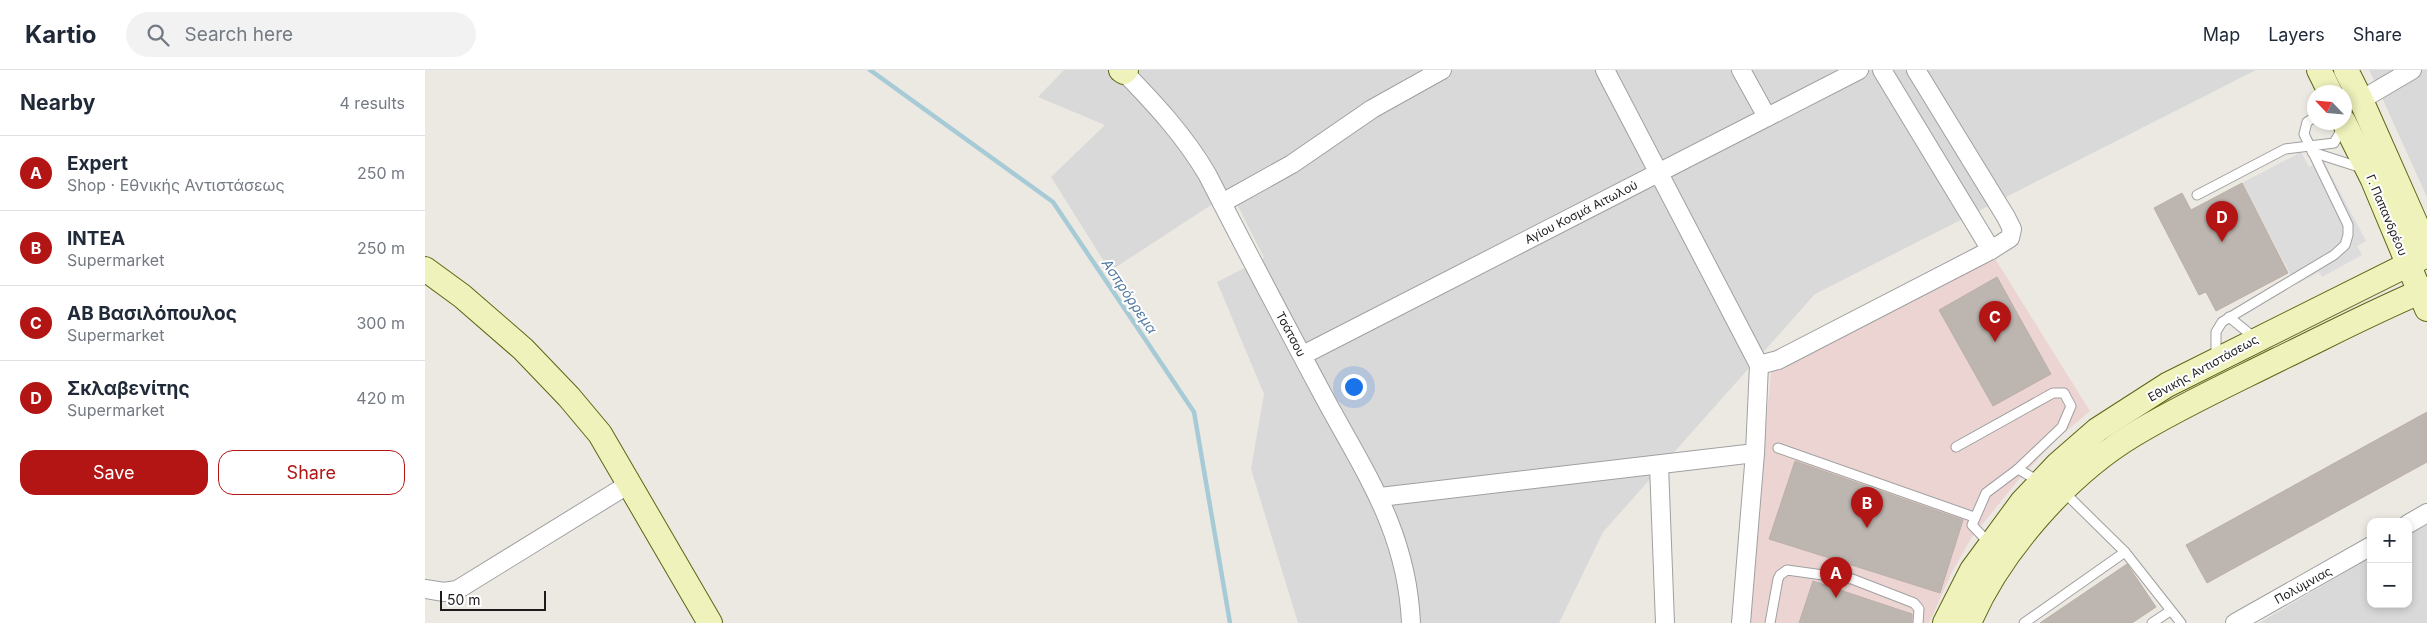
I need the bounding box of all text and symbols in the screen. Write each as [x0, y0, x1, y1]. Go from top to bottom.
search box [126, 12, 476, 57]
text: Kartio [25, 20, 96, 49]
icon: search [144, 21, 172, 49]
text: Search here [184, 23, 293, 46]
text: Map [2203, 24, 2240, 45]
text: Layers [2268, 24, 2325, 45]
text: Share [2353, 24, 2402, 45]
north arrow [2307, 85, 2352, 130]
text: Nearby [20, 90, 95, 115]
text: 4 results [340, 93, 405, 113]
text: Expert [67, 152, 128, 175]
text: A [30, 163, 42, 183]
text: 250 m [357, 163, 405, 183]
street label: Γ. Παπανδρέου [2363, 172, 2411, 258]
text: Shop · Εθνικής Αντιστάσεως [67, 175, 285, 195]
street label: Αγίου Κοσμά Αιτωλού [1522, 177, 1640, 247]
pin: D [2206, 201, 2238, 242]
text: INTEA [67, 227, 125, 250]
text: B [31, 238, 41, 258]
text: 250 m [357, 238, 405, 258]
text: Supermarket [67, 250, 164, 270]
water label: Ασπρόρρεμα [1098, 255, 1162, 337]
pin: C [1979, 301, 2011, 342]
text: ΑΒ Βασιλόπουλος [67, 302, 237, 325]
street label: Τσάτσου [1273, 309, 1309, 359]
text: C [30, 313, 42, 333]
text: 300 m [356, 313, 405, 333]
text: Supermarket [67, 325, 164, 345]
street label: Εθνικής Αντιστάσεως [2145, 331, 2261, 405]
your location [1341, 374, 1367, 400]
text: Σκλαβενίτης [67, 377, 190, 400]
text: D [30, 388, 42, 408]
text: 420 m [356, 388, 405, 408]
text: Supermarket [67, 400, 164, 420]
button: Save [20, 450, 208, 495]
button: Share [218, 450, 405, 495]
pin: B [1851, 487, 1883, 528]
map controls [2367, 518, 2412, 608]
button: + [2367, 518, 2412, 563]
pin: A [1820, 557, 1852, 598]
street label: Πολύμνιας [2272, 563, 2334, 607]
button: − [2367, 563, 2412, 608]
scale bar [440, 588, 546, 611]
text: 50 m [447, 591, 481, 608]

